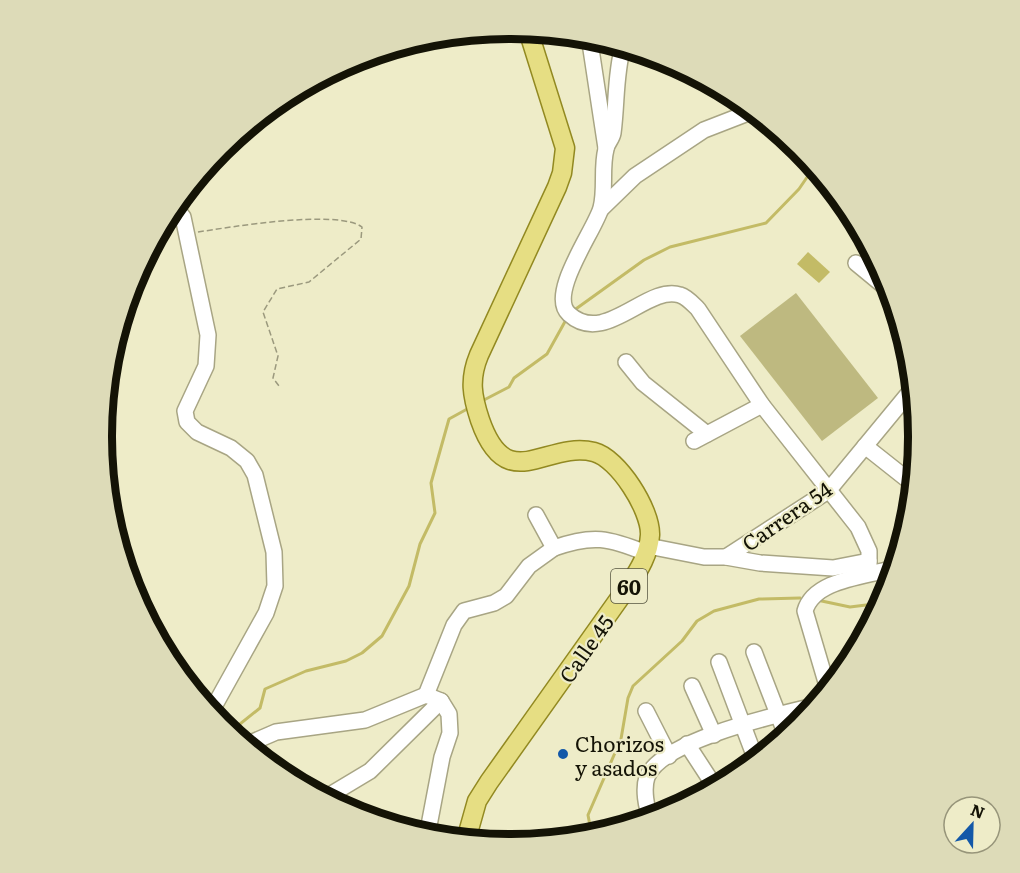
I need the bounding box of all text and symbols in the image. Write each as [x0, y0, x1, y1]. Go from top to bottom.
street label: Carrera 54 [735, 472, 838, 557]
road number: 60 [611, 569, 647, 603]
street label: Calle 45 [550, 608, 620, 688]
place label: Chorizos y asados [575, 727, 664, 782]
marker: Chorizos y asados [556, 747, 570, 761]
north arrow [942, 795, 1002, 855]
text: N [967, 797, 989, 824]

